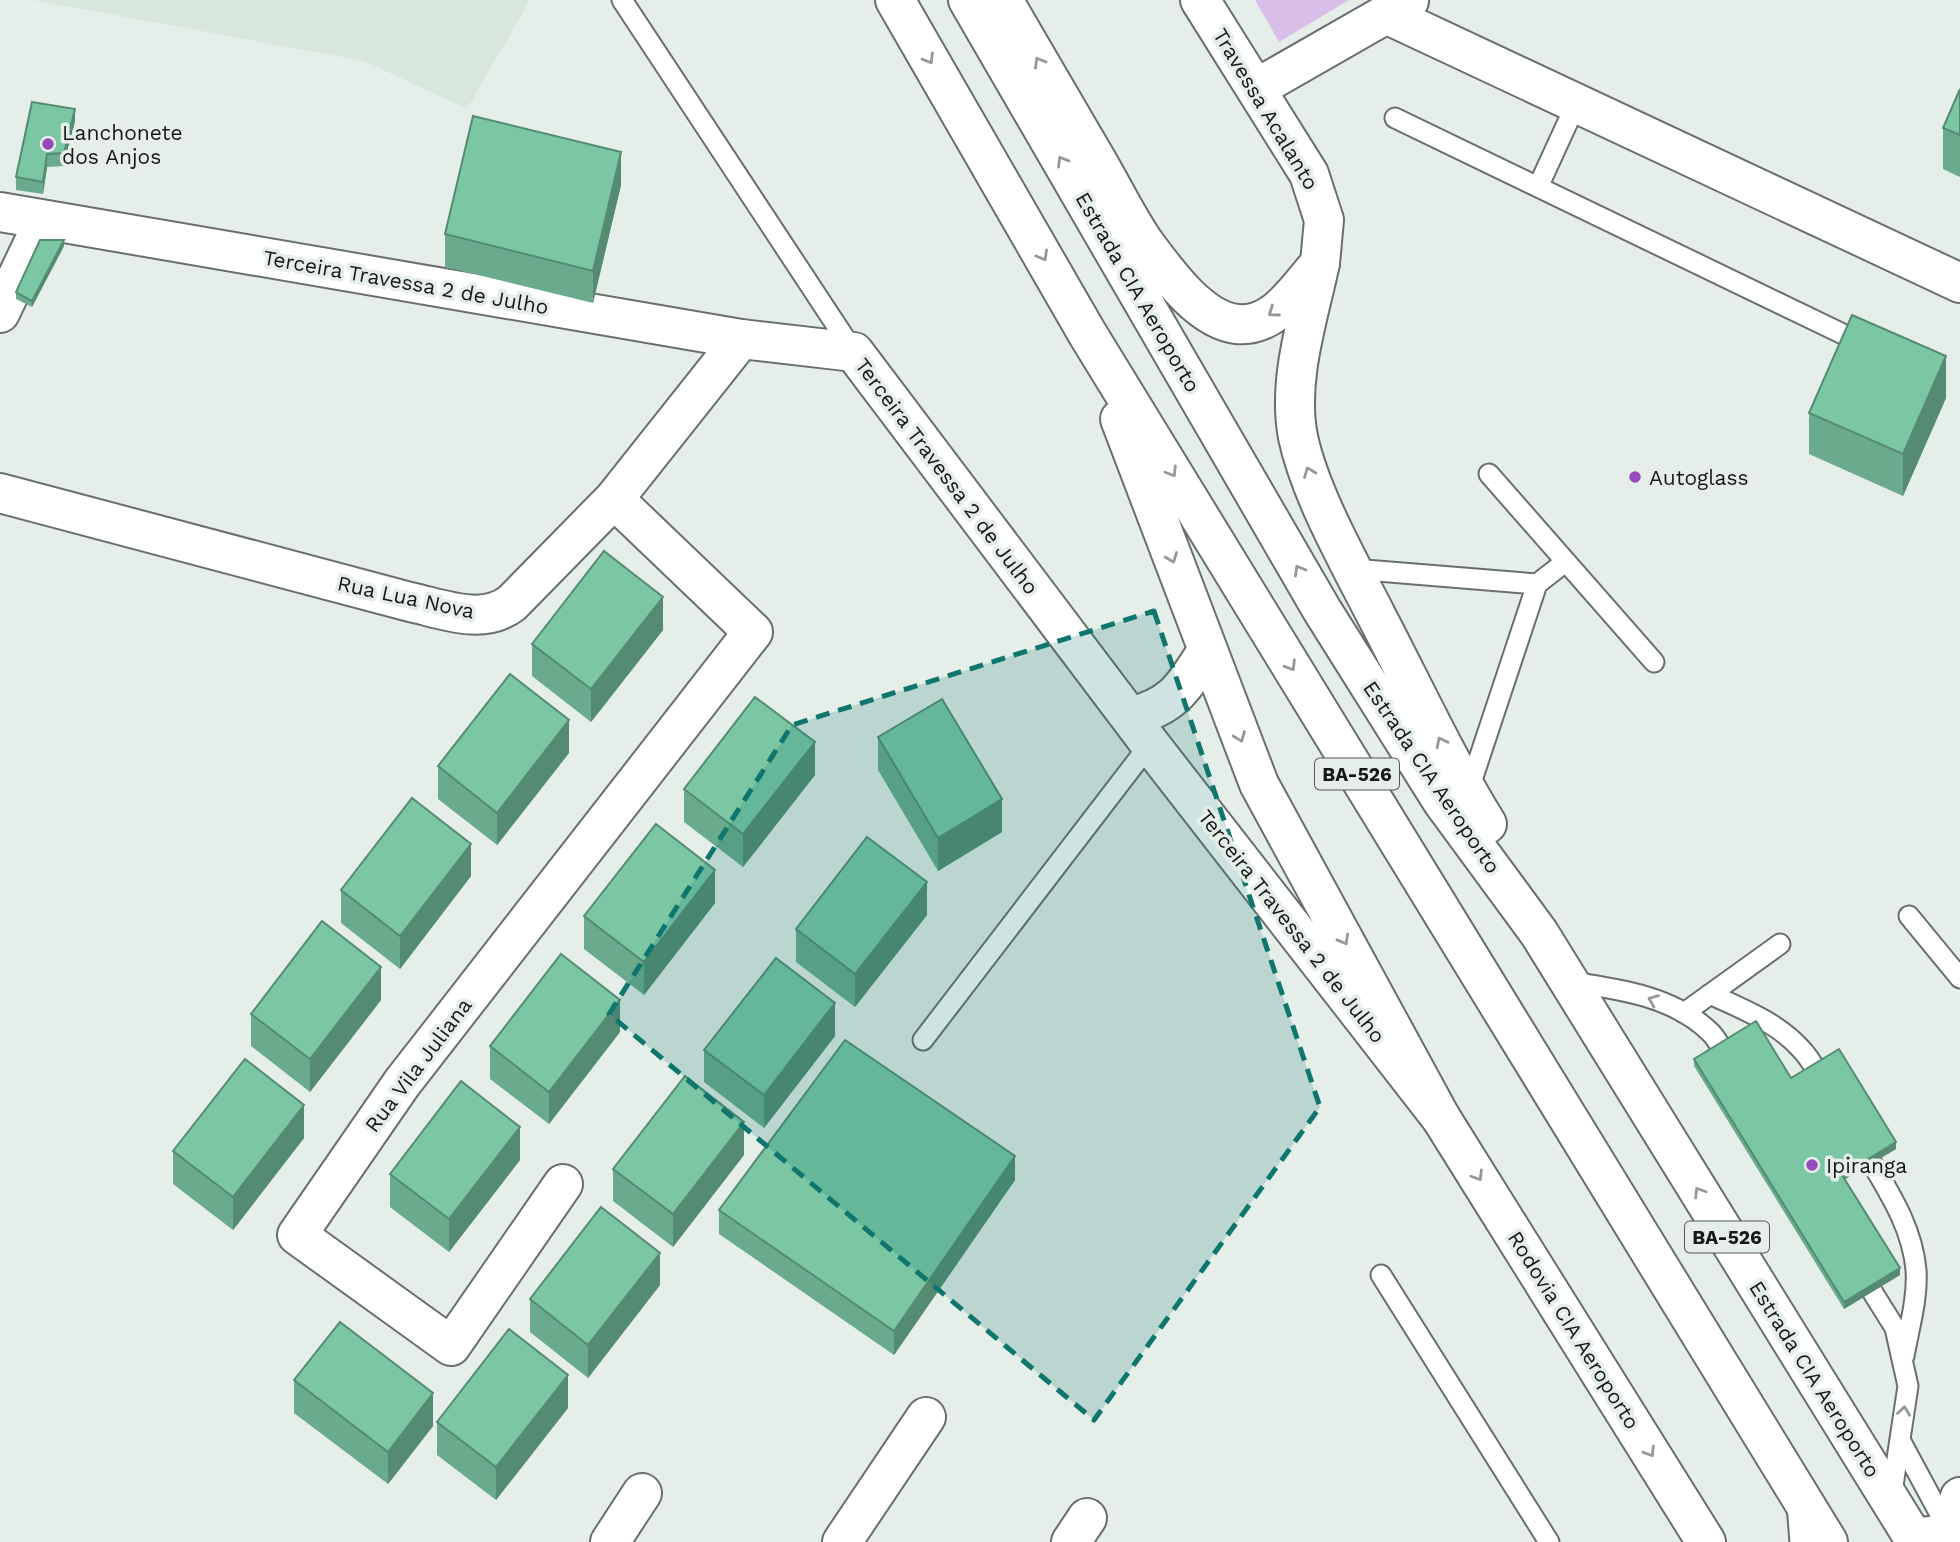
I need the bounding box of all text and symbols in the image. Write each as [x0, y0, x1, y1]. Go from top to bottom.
street label: Travessa Acalanto [1208, 24, 1324, 194]
one-way arrow [921, 51, 934, 64]
one-way arrow [1034, 57, 1047, 70]
place label: Lanchonete dos Anjos [62, 120, 183, 169]
marker: Lanchonete dos Anjos [40, 136, 56, 152]
one-way arrow [1057, 155, 1070, 168]
street label: Estrada CIA Aeroporto [1070, 188, 1206, 396]
street label: Terceira Travessa 2 de Julho [261, 245, 551, 319]
one-way arrow [1035, 249, 1048, 261]
one-way arrow [1268, 304, 1281, 317]
street label: Terceira Travessa 2 de Julho [850, 353, 1044, 599]
one-way arrow [1164, 465, 1177, 478]
place label: Autoglass [1649, 465, 1749, 490]
one-way arrow [1303, 466, 1317, 478]
marker: Autoglass [1627, 469, 1643, 485]
one-way arrow [1163, 551, 1177, 563]
one-way arrow [1294, 564, 1307, 577]
street label: Rua Lua Nova [335, 570, 477, 624]
one-way arrow [1283, 659, 1296, 672]
street label: Estrada CIA Aeroporto [1358, 676, 1506, 878]
one-way arrow [1232, 731, 1246, 743]
one-way arrow [1436, 737, 1450, 749]
road number: BA-526 [1315, 758, 1399, 790]
street label: Terceira Travessa 2 de Julho [1193, 804, 1391, 1048]
one-way arrow [1336, 932, 1349, 945]
street label: Rua Vila Juliana [359, 993, 477, 1137]
one-way arrow [1648, 994, 1660, 1008]
place label: Ipiranga [1826, 1153, 1907, 1178]
marker: Ipiranga [1804, 1157, 1820, 1173]
one-way arrow [1469, 1169, 1482, 1182]
one-way arrow [1695, 1187, 1708, 1200]
road number: BA-526 [1685, 1222, 1769, 1252]
street label: Rodovia CIA Aeroporto [1503, 1226, 1645, 1434]
street label: Estrada CIA Aeroporto [1744, 1276, 1886, 1482]
one-way arrow [1896, 1405, 1911, 1417]
one-way arrow [1642, 1445, 1655, 1458]

